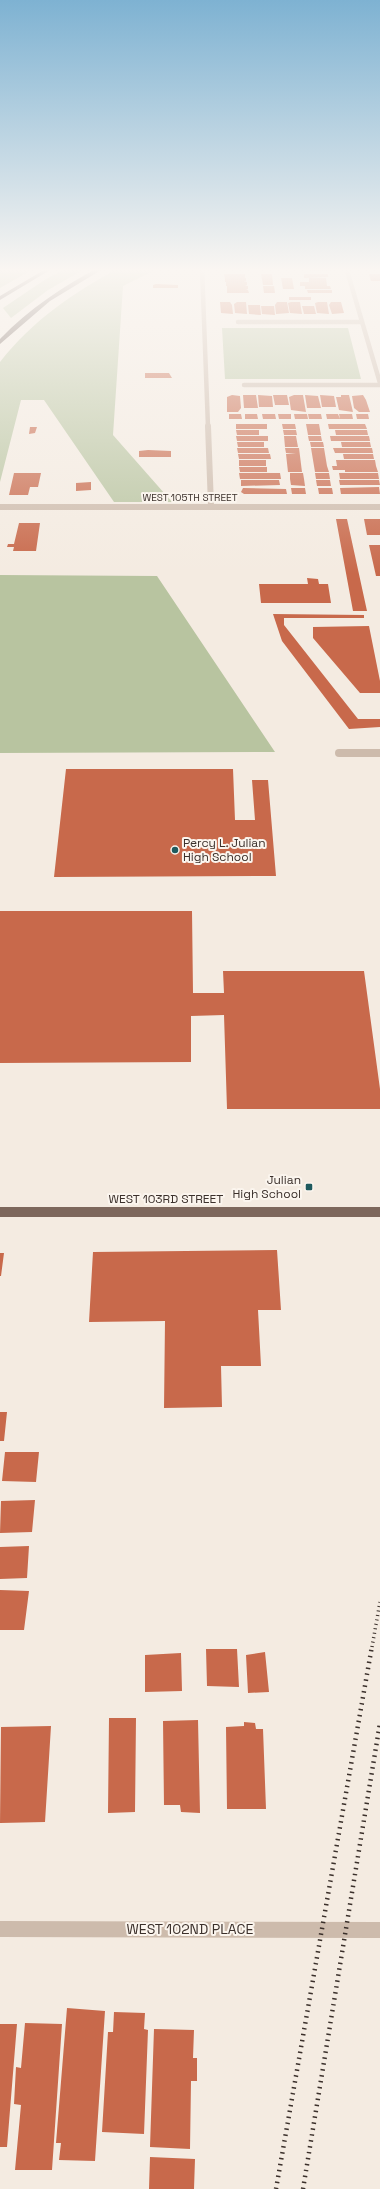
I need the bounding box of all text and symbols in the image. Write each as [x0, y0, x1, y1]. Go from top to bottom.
street label: WEST 105TH STREET [142, 491, 238, 504]
place label: Percy L. Julian High School [183, 835, 266, 865]
marker: Percy L. Julian High School [170, 845, 180, 855]
place label: Julian High School [232, 1172, 301, 1202]
marker: Julian High School [304, 1182, 314, 1192]
street label: WEST 103RD STREET [109, 1191, 223, 1207]
street label: WEST 102ND PLACE [127, 1920, 254, 1938]

